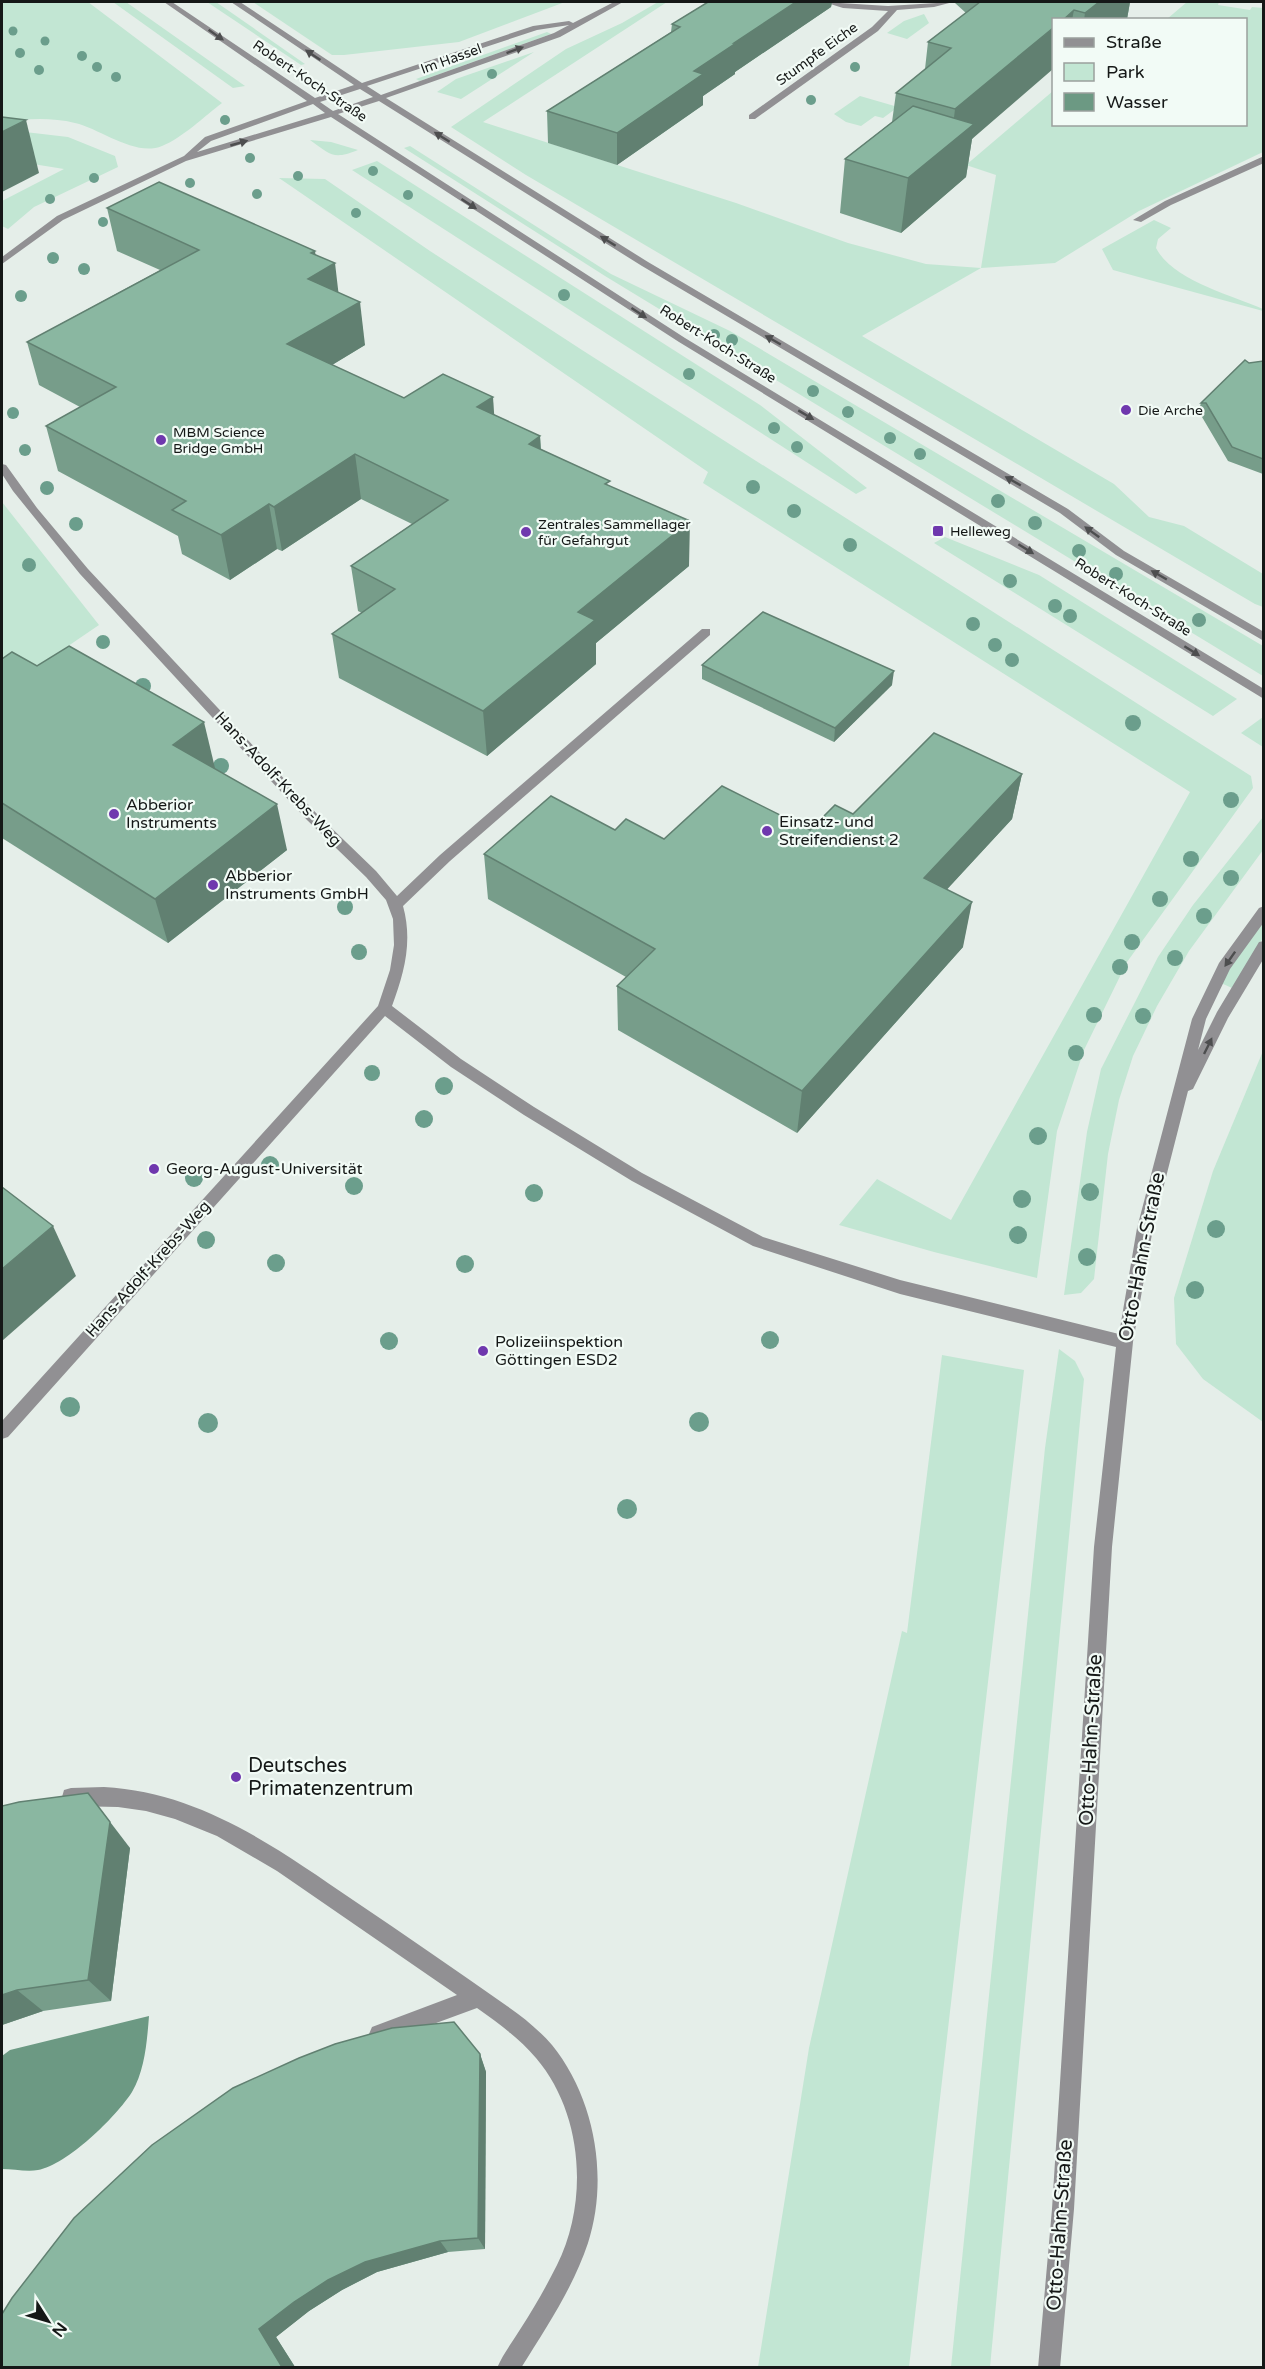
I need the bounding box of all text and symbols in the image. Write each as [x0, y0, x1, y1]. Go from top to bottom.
legend [1052, 18, 1247, 126]
street label: Stumpfe Eiche [773, 19, 861, 89]
one-way arrow [207, 29, 223, 41]
text: Straße [1106, 31, 1162, 53]
street label: Robert-Koch-Straße [250, 36, 370, 126]
street label: Im Hassel [418, 40, 484, 78]
one-way arrow [506, 45, 524, 55]
one-way arrow [305, 50, 321, 61]
text: Park [1106, 61, 1145, 83]
text: Wasser [1106, 91, 1168, 113]
one-way arrow [434, 132, 450, 143]
one-way arrow [230, 138, 248, 148]
one-way arrow [461, 198, 477, 209]
one-way arrow [599, 235, 616, 246]
street label: Robert-Koch-Straße [657, 301, 780, 387]
one-way arrow [631, 307, 647, 319]
one-way arrow [764, 335, 781, 345]
place label: Die Arche [1138, 402, 1203, 419]
marker: Die Arche [1119, 403, 1133, 417]
one-way arrow [798, 409, 814, 420]
place label: MBM Science Bridge GmbH [173, 424, 265, 457]
marker: MBM Science Bridge GmbH [154, 433, 168, 447]
one-way arrow [1005, 476, 1021, 487]
place label: Zentrales Sammellager für Gefahrgut [538, 516, 691, 549]
place label: Helleweg [950, 523, 1011, 540]
marker: Helleweg [931, 524, 945, 538]
marker: Zentrales Sammellager für Gefahrgut [519, 525, 533, 539]
one-way arrow [1084, 525, 1100, 538]
one-way arrow [1018, 543, 1034, 554]
street label: Robert-Koch-Straße [1072, 554, 1195, 640]
one-way arrow [1151, 570, 1167, 581]
one-way arrow [1184, 645, 1200, 656]
street label: Hans-Adolf-Krebs-Weg [210, 707, 346, 851]
place label: Abberior Instruments [126, 795, 217, 833]
marker: Abberior Instruments [107, 807, 121, 821]
place label: Einsatz- und Streifendienst 2 [779, 812, 899, 850]
marker: Einsatz- und Streifendienst 2 [760, 824, 774, 838]
place label: Abberior Instruments GmbH [225, 866, 369, 904]
marker: Abberior Instruments GmbH [206, 878, 220, 892]
one-way arrow [1224, 951, 1236, 967]
one-way arrow [1203, 1038, 1212, 1055]
place label: Georg-August-Universität [166, 1159, 363, 1179]
marker: Georg-August-Universität [147, 1162, 161, 1176]
street label: Otto-Hahn-Straße [1114, 1170, 1170, 1344]
street label: Hans-Adolf-Krebs-Weg [81, 1197, 215, 1341]
place label: Polizeiinspektion Göttingen ESD2 [495, 1332, 623, 1370]
marker: Polizeiinspektion Göttingen ESD2 [476, 1344, 490, 1358]
street label: Otto-Hahn-Straße [1075, 1653, 1107, 1827]
place label: Deutsches Primatenzentrum [248, 1754, 413, 1801]
marker: Deutsches Primatenzentrum [229, 1770, 243, 1784]
street label: Otto-Hahn-Straße [1042, 2138, 1078, 2312]
north arrow [18, 2291, 78, 2351]
text: N [47, 2318, 71, 2341]

